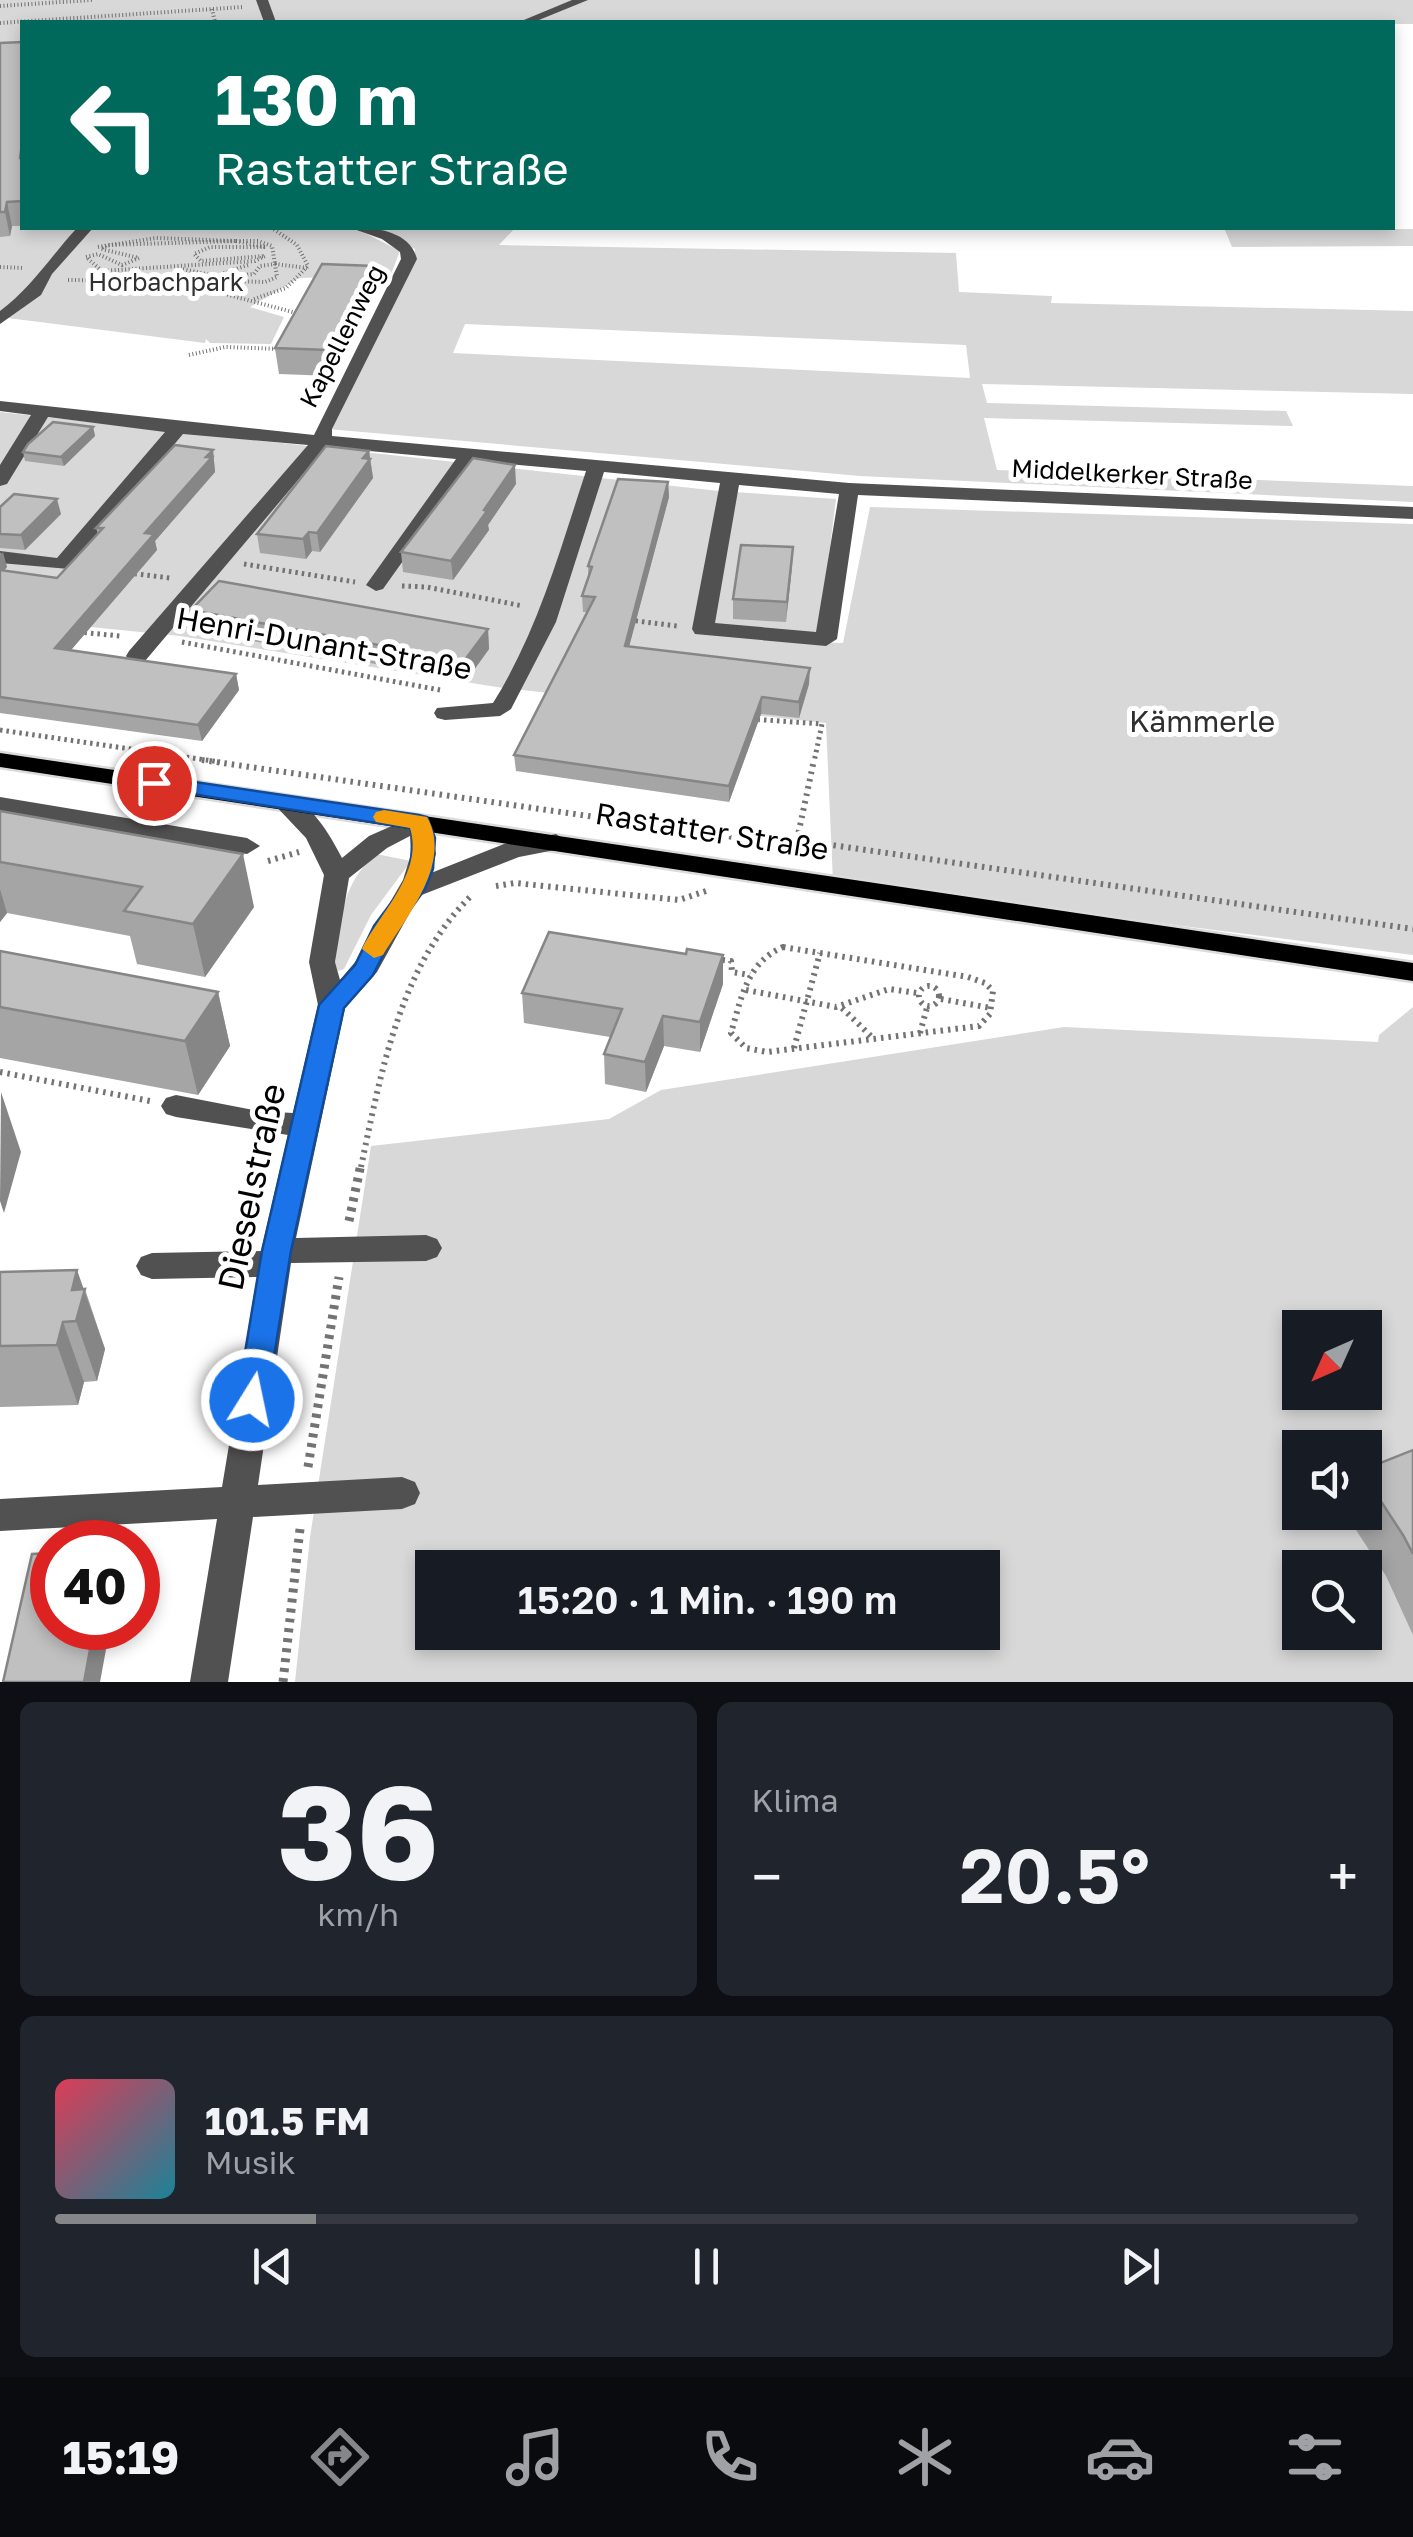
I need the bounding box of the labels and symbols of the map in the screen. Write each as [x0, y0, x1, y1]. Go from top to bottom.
street label: Kapellenweg [292, 259, 391, 412]
park label: Horbachpark [88, 266, 244, 297]
street label: Middelkerker Straße [1011, 452, 1253, 495]
street label: Henri-Dunant-Straße [174, 599, 475, 687]
park label: Kämmerle [1129, 703, 1275, 739]
pin [112, 741, 197, 826]
street label: Rastatter Straße [593, 795, 831, 867]
street label: Dieselstraße [209, 1079, 293, 1294]
north arrow [1282, 1310, 1382, 1410]
position arrow [200, 1348, 304, 1452]
speed limit sign: 40 [30, 1520, 160, 1650]

